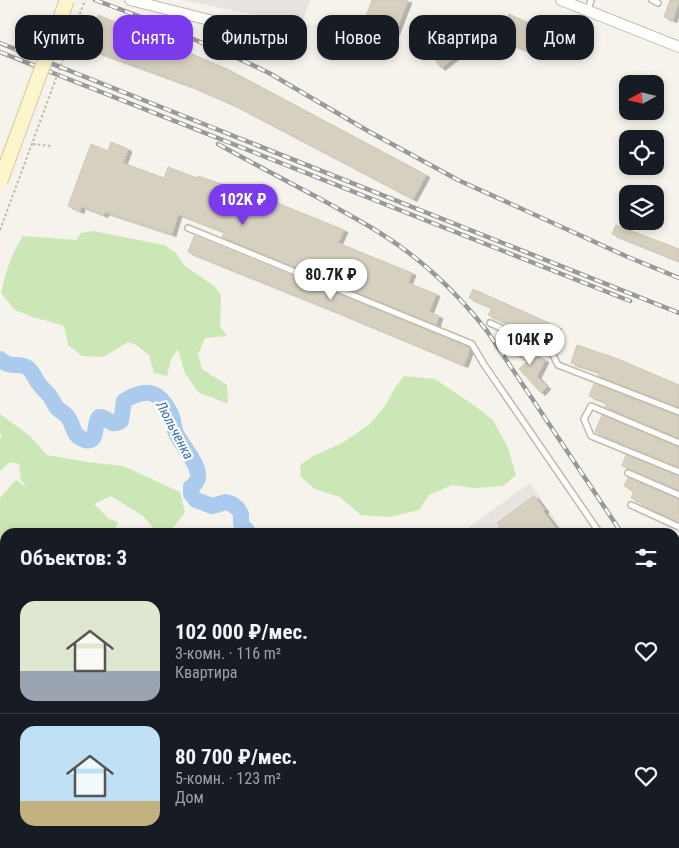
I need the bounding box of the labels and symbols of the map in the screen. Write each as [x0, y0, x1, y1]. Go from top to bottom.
north arrow [619, 75, 664, 120]
pin: 102K ₽ [202, 184, 284, 226]
pin: 80.7K ₽ [285, 258, 377, 301]
pin: 104K ₽ [489, 324, 571, 366]
water label: Люльченка [152, 397, 197, 462]

